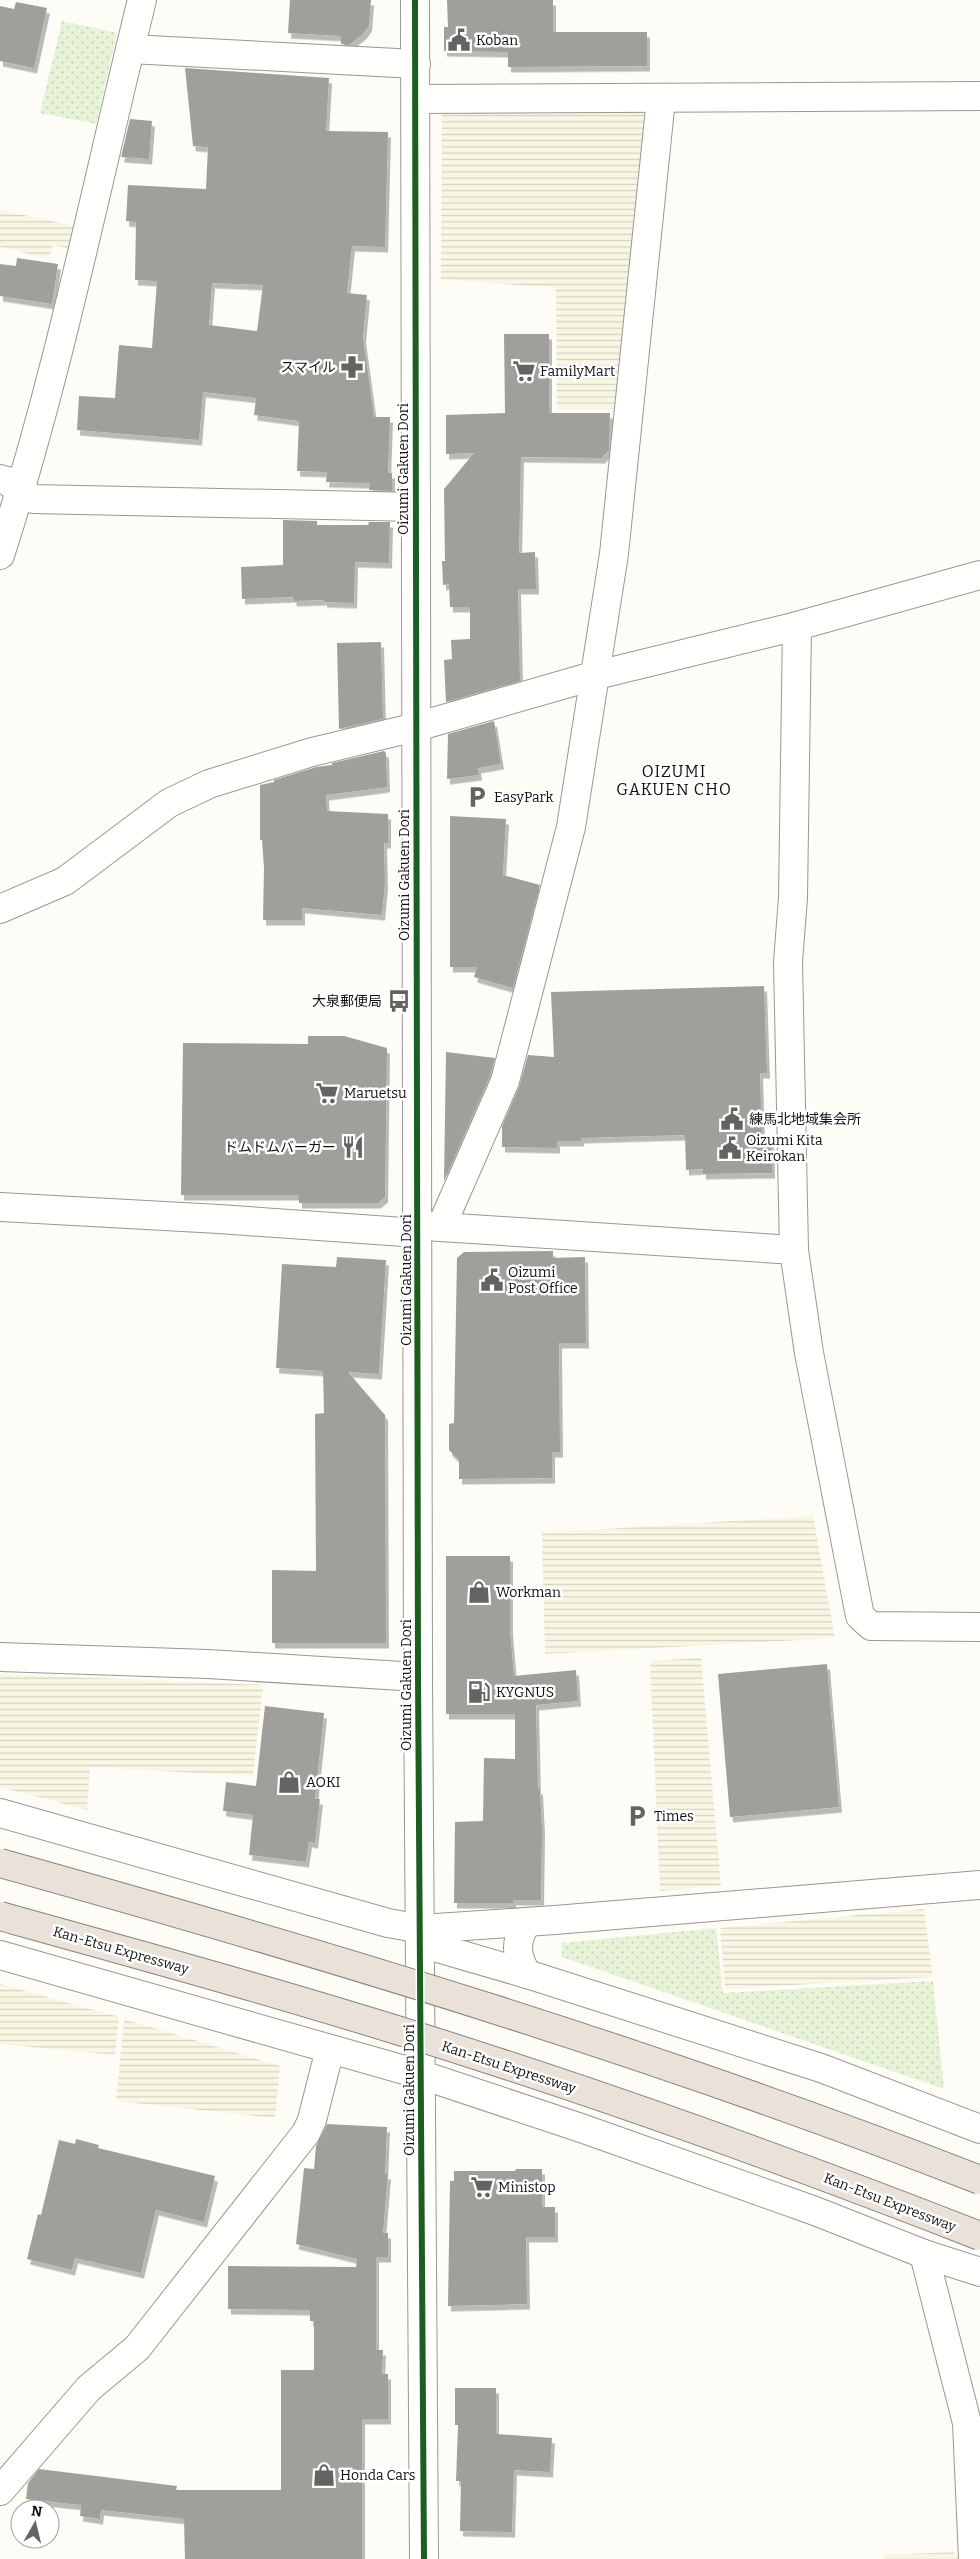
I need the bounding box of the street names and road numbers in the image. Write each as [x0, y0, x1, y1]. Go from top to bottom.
street label: Oizumi Gakuen Dori [395, 403, 412, 535]
street label: Oizumi Gakuen Dori [396, 809, 413, 941]
street label: Oizumi Gakuen Dori [398, 1214, 415, 1346]
street label: Oizumi Gakuen Dori [398, 1619, 415, 1751]
street label: Kan-Etsu Expressway [51, 1923, 191, 1978]
street label: Oizumi Gakuen Dori [401, 2024, 418, 2156]
street label: Kan-Etsu Expressway [440, 2038, 579, 2097]
street label: Kan-Etsu Expressway [821, 2169, 959, 2236]

